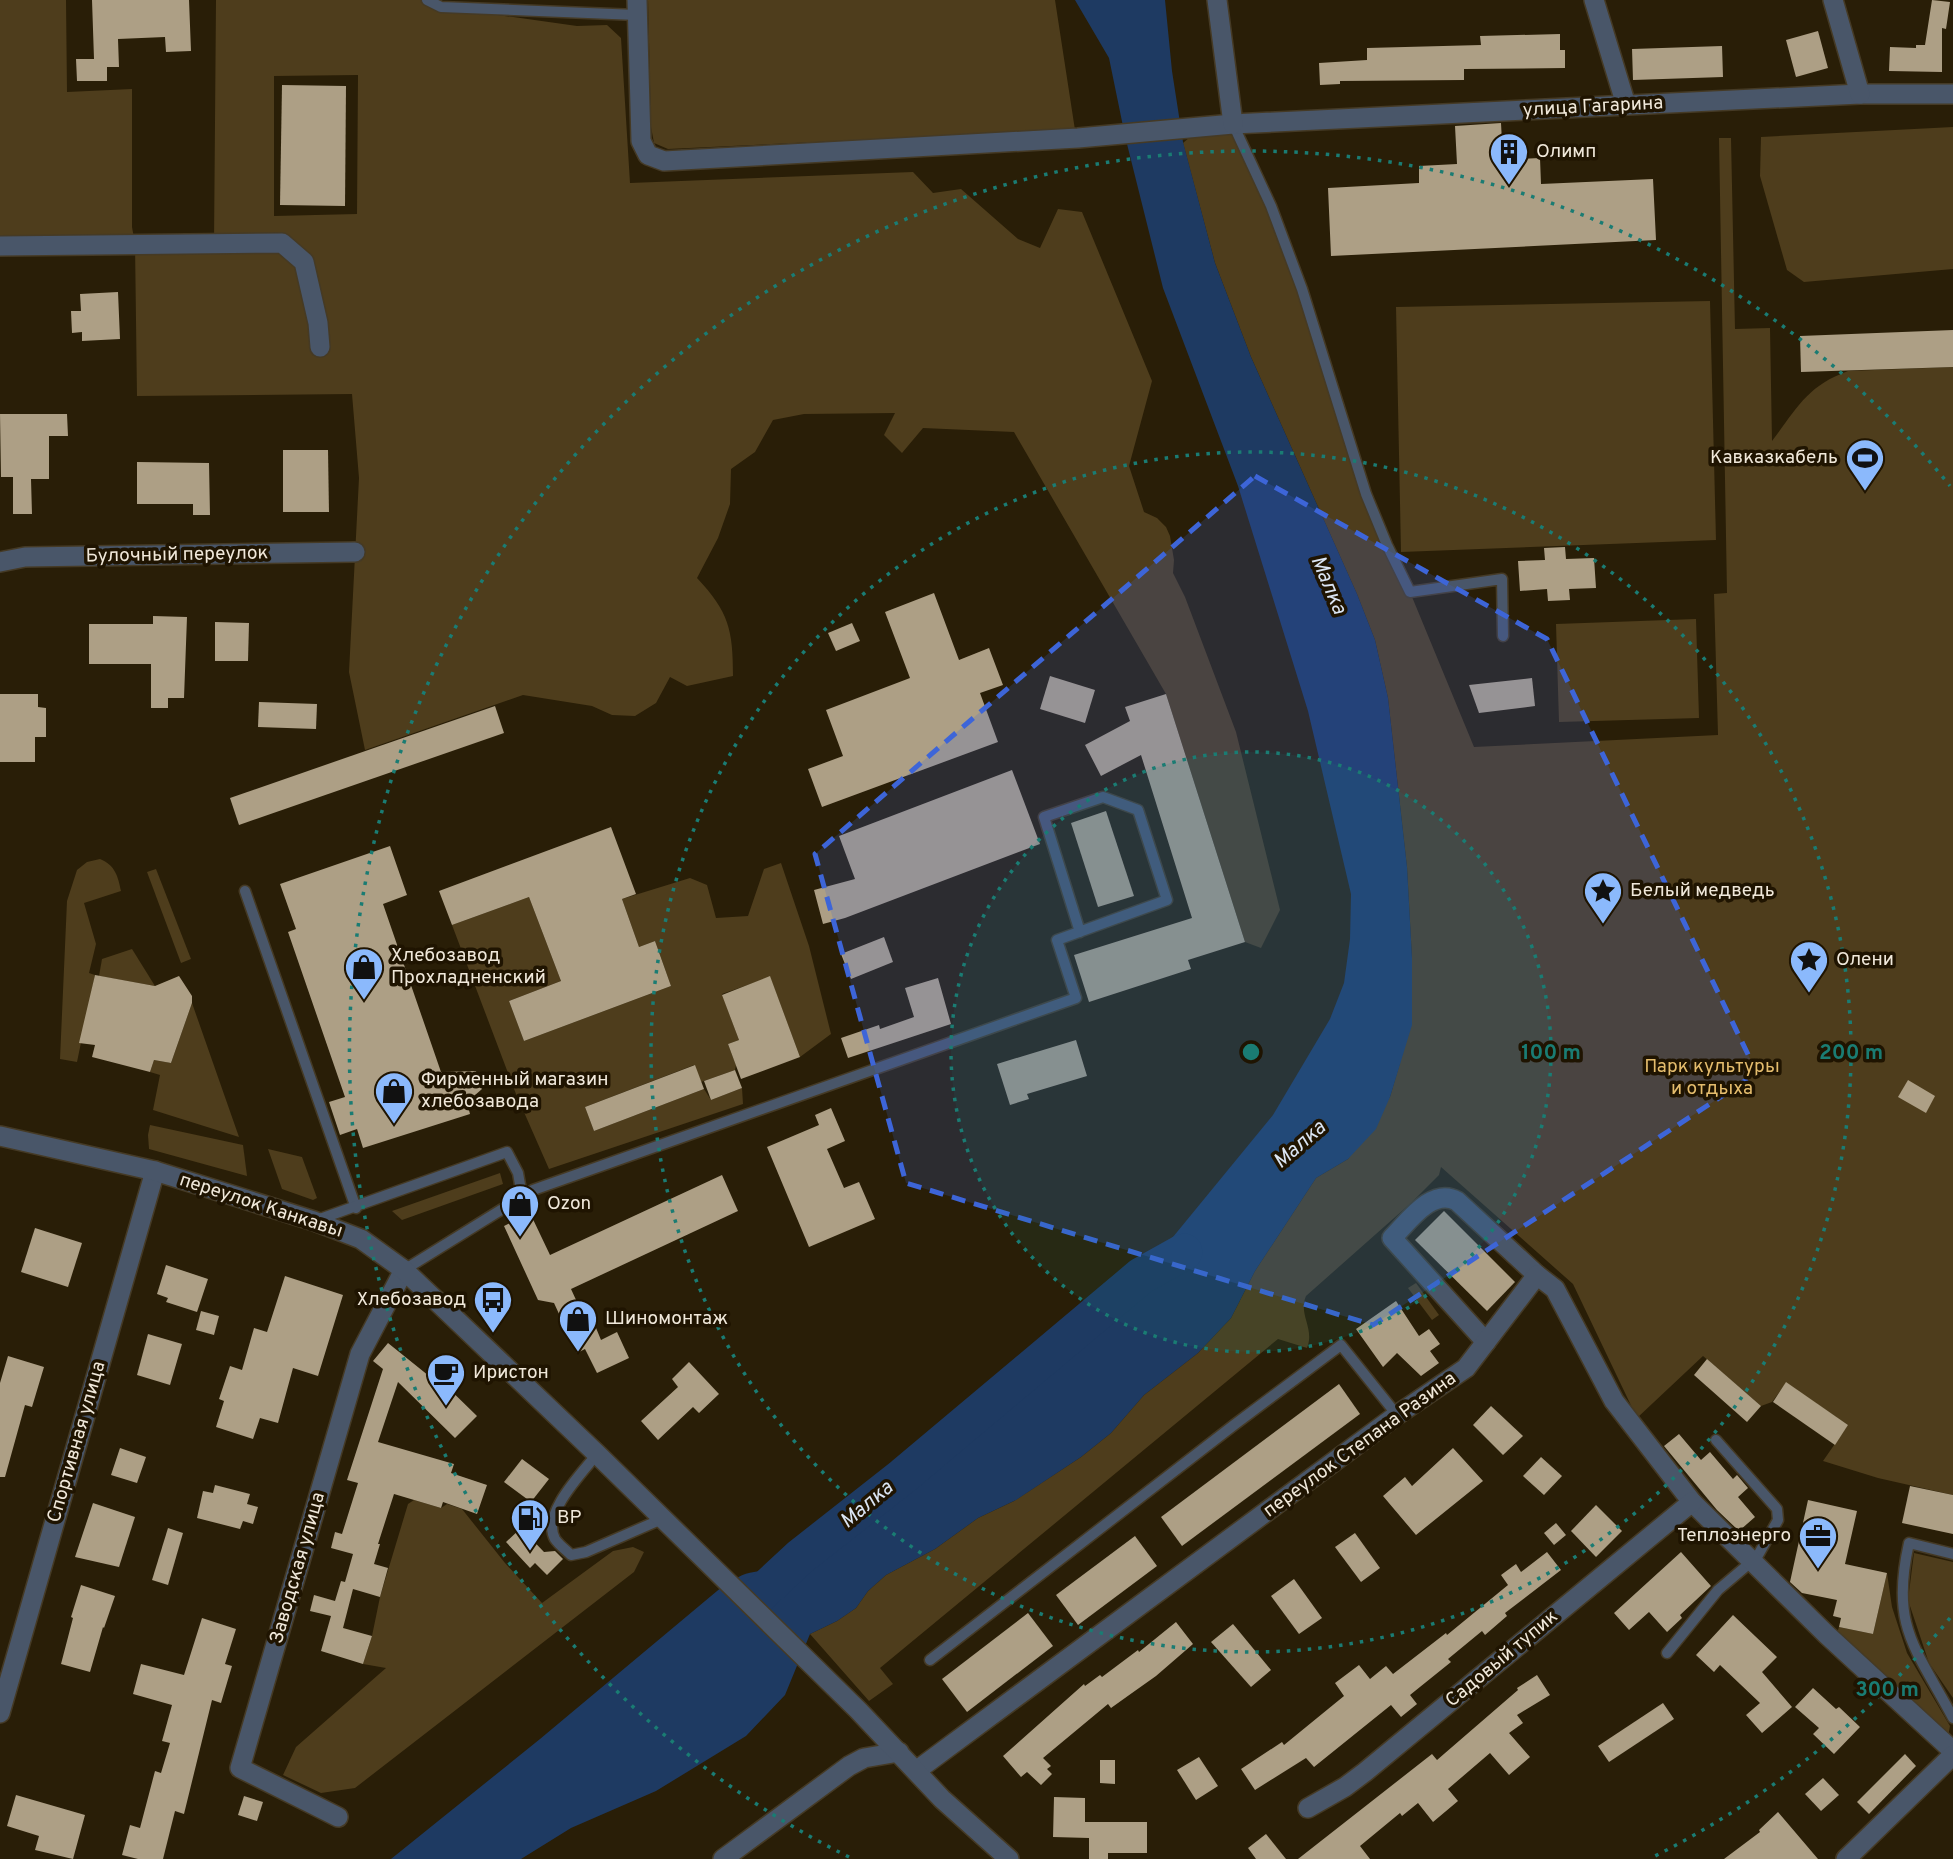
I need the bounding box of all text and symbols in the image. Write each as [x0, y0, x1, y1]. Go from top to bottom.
street label: улица Гагарина [1522, 91, 1664, 123]
building icon: Олимп [1488, 131, 1530, 186]
place label: Олимп [1536, 140, 1596, 164]
sports icon: Кавказкабель [1844, 437, 1886, 492]
place label: Кавказкабель [1710, 446, 1838, 470]
street label: Булочный переулок [85, 541, 269, 569]
water label: Малка [1304, 551, 1352, 619]
place icon: Белый медведь [1582, 870, 1624, 925]
place label: Белый медведь [1630, 879, 1775, 903]
place icon: Олени [1788, 939, 1830, 994]
place label: Хлебозавод Прохладненский [391, 944, 546, 990]
shop icon: Хлебозавод Прохладненский [343, 946, 385, 1001]
place label: Олени [1836, 948, 1894, 972]
centre of rings [1239, 1040, 1263, 1064]
text: 100 m [1521, 1040, 1581, 1067]
text: 200 m [1819, 1040, 1883, 1067]
park label: Парк культуры и отдыха [1644, 1055, 1780, 1101]
place label: Фирменный магазин хлебозавода [421, 1068, 608, 1114]
shop icon: Фирменный магазин хлебозавода [373, 1070, 415, 1125]
water label: Малка [1268, 1115, 1332, 1175]
street label: переулок Канкавы [176, 1168, 346, 1244]
shop icon: Ozon [499, 1183, 541, 1238]
place label: Ozon [547, 1192, 591, 1216]
bus stop icon: Хлебозавод [472, 1279, 514, 1334]
place label: Хлебозавод [357, 1288, 466, 1312]
shop icon: Шиномонтаж [557, 1298, 599, 1353]
place label: Шиномонтаж [605, 1307, 728, 1331]
cafe icon: Иристон [425, 1352, 467, 1407]
street label: Спортивная улица [42, 1359, 112, 1525]
place label: Иристон [473, 1361, 549, 1385]
street label: переулок Степана Разина [1259, 1367, 1461, 1523]
water label: Малка [835, 1475, 899, 1535]
street label: Заводская улица [265, 1490, 331, 1646]
fuel station icon: BP [509, 1497, 551, 1552]
place label: BP [557, 1506, 581, 1530]
office icon: Теплоэнерго [1797, 1515, 1839, 1570]
place label: Теплоэнерго [1677, 1524, 1791, 1548]
street label: Садовый тупик [1441, 1605, 1563, 1713]
text: 300 m [1855, 1677, 1919, 1704]

